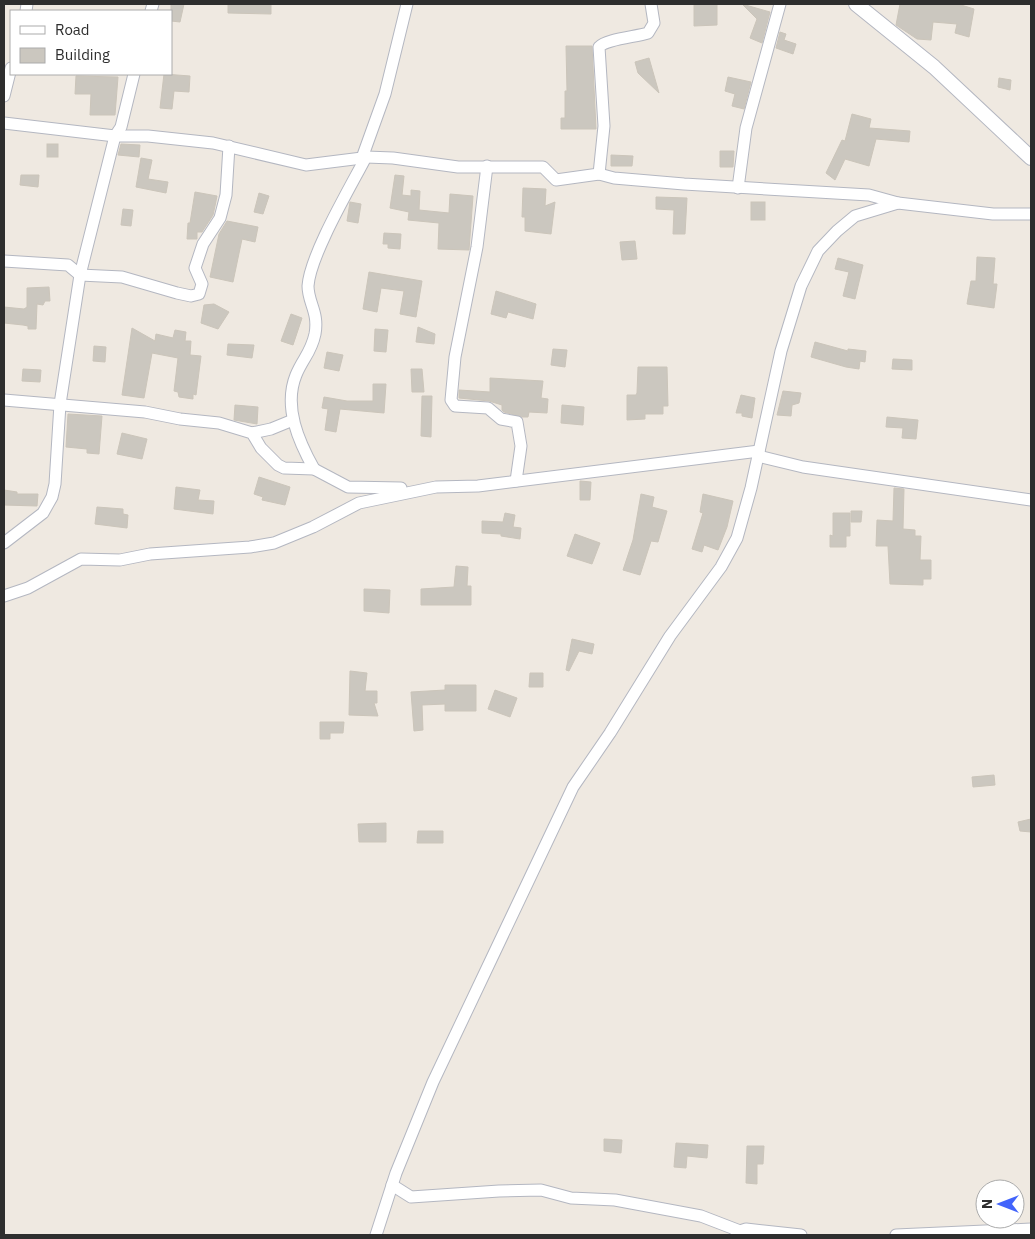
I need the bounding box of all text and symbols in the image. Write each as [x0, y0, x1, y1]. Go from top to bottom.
legend [10, 10, 172, 75]
text: Road [55, 20, 90, 39]
text: Building [55, 45, 110, 64]
north arrow [975, 1179, 1025, 1229]
text: N [978, 1199, 996, 1209]

